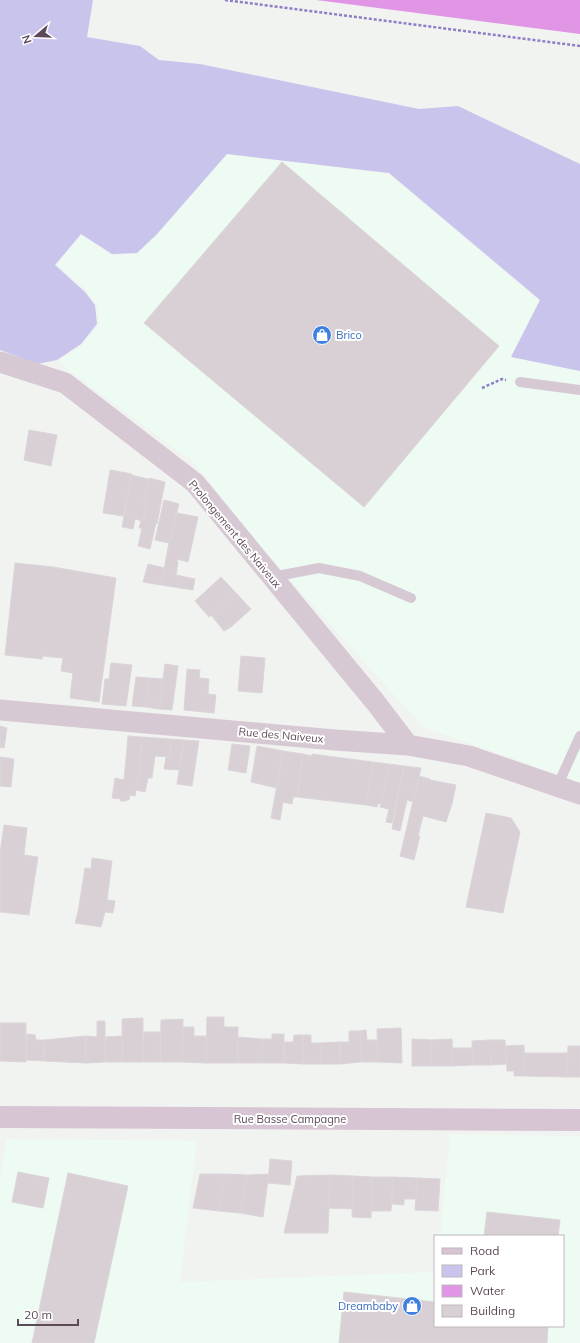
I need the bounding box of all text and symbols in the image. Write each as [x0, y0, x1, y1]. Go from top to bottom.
north arrow [16, 16, 56, 56]
text: N [19, 33, 35, 45]
shop icon: Brico [311, 324, 333, 346]
place label: Brico [336, 328, 362, 342]
street label: Prolongement des Naiveux [186, 477, 284, 591]
street label: Rue des Naiveux [238, 724, 324, 746]
street label: Rue Basse Campagne [234, 1112, 346, 1126]
legend [434, 1235, 564, 1327]
text: Road [470, 1243, 499, 1258]
text: Park [470, 1263, 496, 1278]
text: Water [470, 1283, 506, 1298]
shop icon: Dreambaby [401, 1295, 423, 1317]
place label: Dreambaby [338, 1299, 398, 1313]
scale bar [18, 1301, 78, 1327]
text: Building [470, 1303, 515, 1318]
text: 20 m [24, 1307, 52, 1322]

